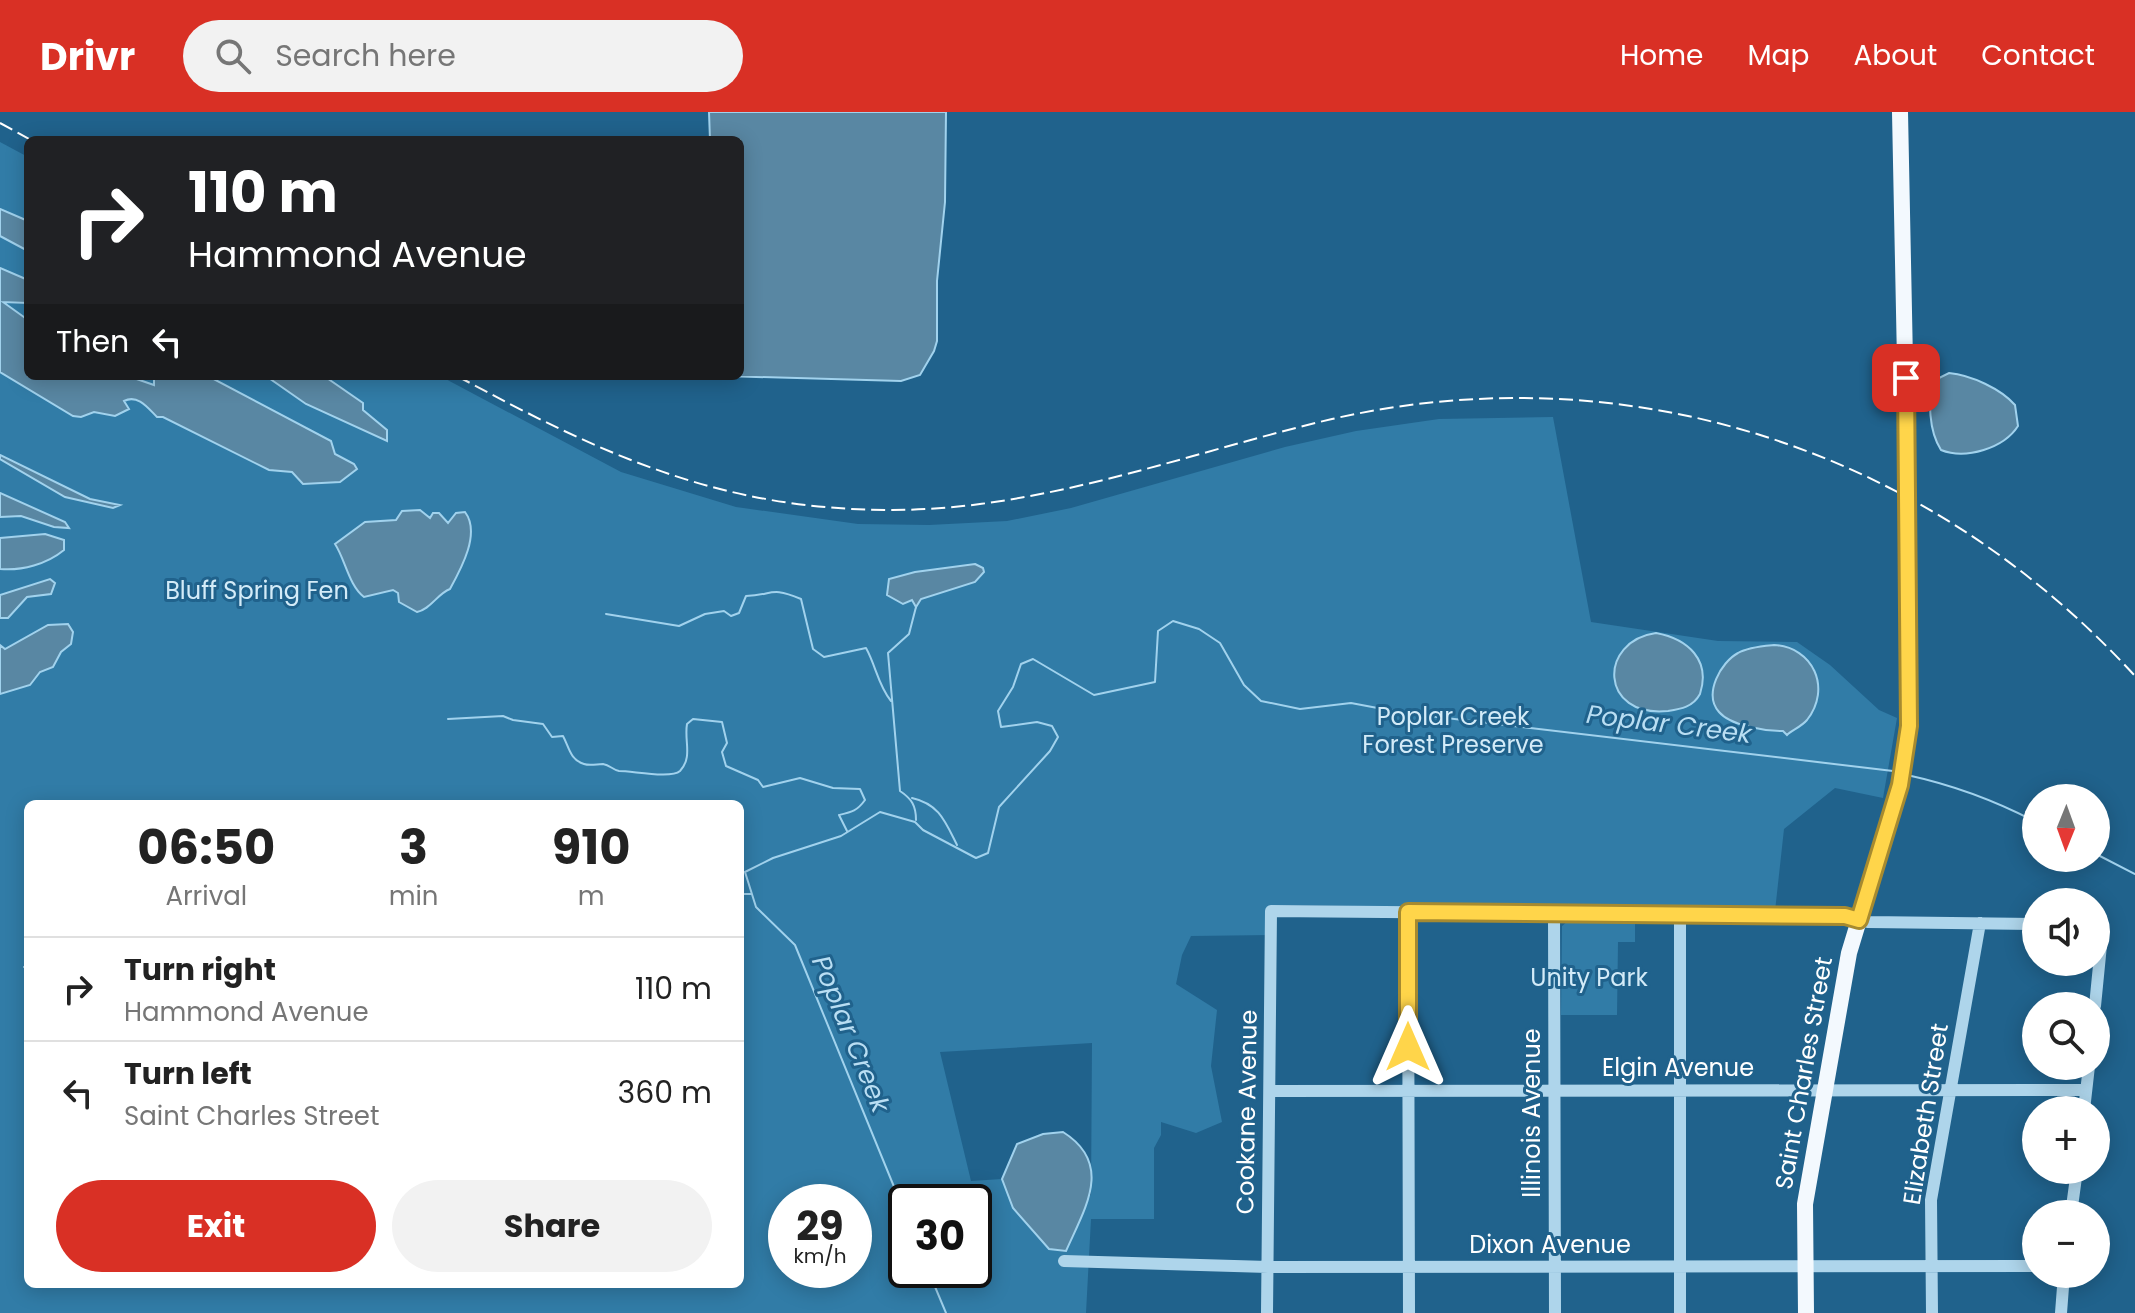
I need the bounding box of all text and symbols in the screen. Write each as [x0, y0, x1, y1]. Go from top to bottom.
search box [183, 20, 743, 92]
text: Drivr [40, 30, 135, 83]
icon: search [211, 34, 255, 78]
text: Search here [275, 34, 456, 77]
text: Home [1620, 36, 1703, 75]
text: Map [1747, 36, 1809, 75]
text: About [1853, 36, 1937, 75]
text: Contact [1981, 36, 2095, 75]
text: 110 m [188, 153, 338, 232]
icon: right [56, 168, 160, 272]
text: Hammond Avenue [188, 229, 527, 280]
text: Then [56, 320, 129, 363]
icon: left [145, 320, 189, 364]
pin [1872, 344, 1940, 412]
icon: arrive [1884, 356, 1928, 400]
park label: Bluff Spring Fen [165, 574, 349, 607]
water label: Poplar Creek [1584, 696, 1755, 752]
park label: Poplar Creek Forest Preserve [1362, 700, 1544, 761]
north arrow [2022, 784, 2110, 872]
map controls [2022, 784, 2110, 1288]
text: 06:50 [137, 814, 275, 881]
text: 3 [399, 814, 428, 881]
text: 910 [552, 814, 631, 881]
text: Arrival [165, 878, 247, 914]
text: min [389, 878, 438, 914]
text: m [578, 878, 605, 914]
button: sound [2022, 888, 2110, 976]
text: Turn right [124, 948, 276, 991]
water label: Poplar Creek [803, 950, 899, 1119]
street label: Saint Charles Street [1767, 954, 1840, 1192]
park label: Unity Park [1530, 961, 1648, 994]
icon: right [56, 967, 100, 1011]
text: 110 m [635, 967, 712, 1010]
button: search [2022, 992, 2110, 1080]
text: Hammond Avenue [124, 994, 369, 1030]
position arrow [1366, 1005, 1450, 1089]
street label: Cookane Avenue [1228, 1009, 1265, 1215]
street label: Elizabeth Street [1895, 1021, 1956, 1207]
street label: Illinois Avenue [1515, 1028, 1548, 1198]
street label: Elgin Avenue [1602, 1051, 1754, 1084]
text: Turn left [124, 1052, 252, 1095]
icon: left [56, 1071, 100, 1115]
text: 360 m [618, 1071, 712, 1114]
button: + [2022, 1096, 2110, 1184]
text: Saint Charles Street [124, 1098, 379, 1134]
button: Exit [56, 1180, 376, 1272]
button: Share [392, 1180, 712, 1272]
speed limit sign: 30 [888, 1184, 992, 1288]
text: 29 [796, 1198, 844, 1254]
button: − [2022, 1200, 2110, 1288]
street label: Dixon Avenue [1469, 1228, 1631, 1261]
text: km/h [793, 1242, 847, 1270]

